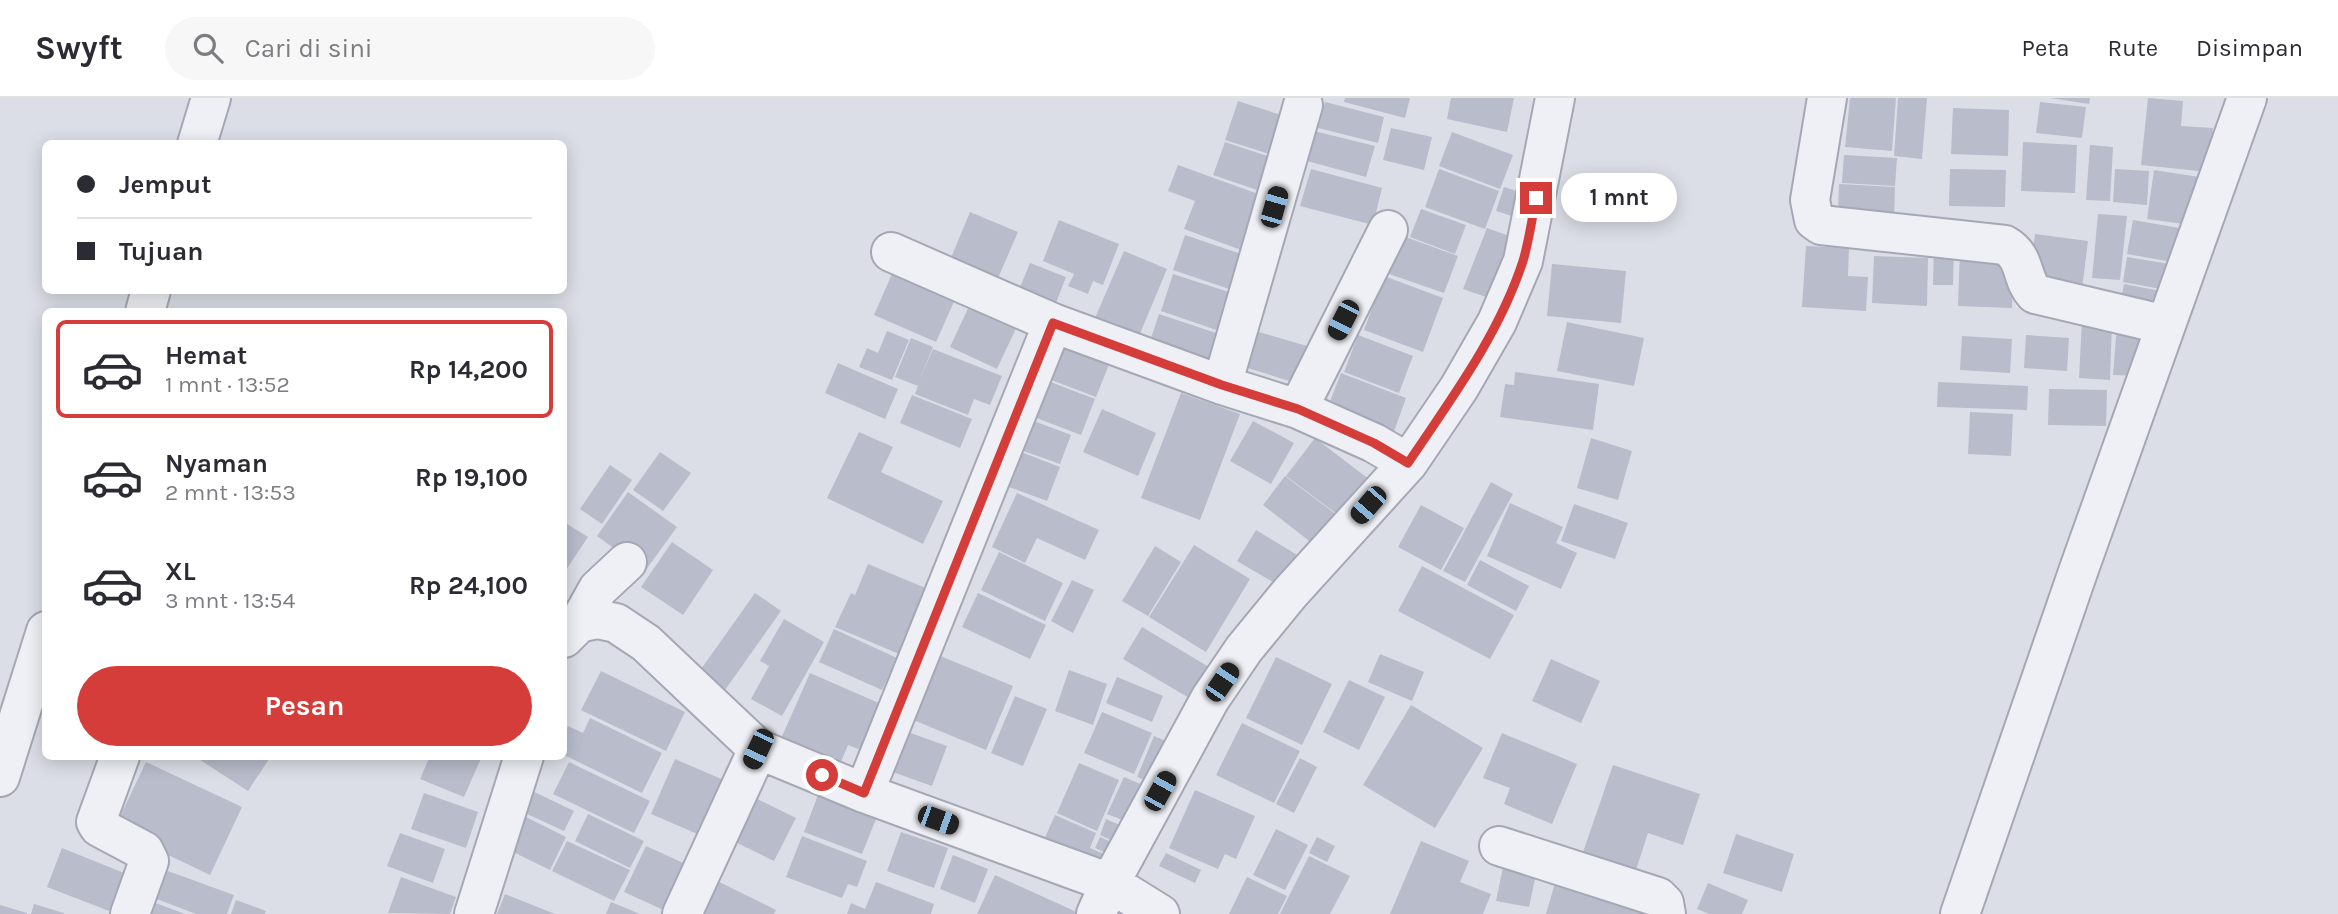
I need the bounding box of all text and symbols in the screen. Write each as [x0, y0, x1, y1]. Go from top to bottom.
search box [165, 17, 655, 80]
text: Swyft [35, 29, 123, 67]
icon: search [189, 29, 227, 67]
text: Cari di sini [245, 33, 373, 64]
text: Peta [2022, 34, 2069, 62]
text: Rute [2107, 34, 2158, 62]
text: Disimpan [2196, 34, 2303, 62]
text: Jemput [119, 169, 211, 200]
callout: 1 mnt [1560, 174, 1676, 222]
route end [1520, 182, 1552, 214]
car [1259, 184, 1290, 230]
text: 1 mnt [1589, 184, 1649, 211]
text: Tujuan [119, 236, 203, 267]
car [1325, 297, 1362, 343]
icon: car [81, 338, 144, 401]
text: Hemat [165, 340, 247, 371]
text: Rp 14,200 [409, 354, 528, 385]
text: 1 mnt · 13:52 [165, 371, 290, 398]
icon: car [81, 446, 144, 509]
text: Nyaman [165, 448, 268, 479]
text: Rp 19,100 [415, 462, 528, 493]
text: 2 mnt · 13:53 [165, 479, 296, 506]
car [1347, 482, 1390, 528]
icon: car [81, 554, 144, 617]
text: XL [165, 556, 196, 587]
text: Rp 24,100 [409, 570, 528, 601]
text: 3 mnt · 13:54 [165, 587, 295, 614]
car [1202, 659, 1243, 705]
button: Pesan [77, 666, 532, 746]
car [740, 726, 777, 772]
route start [806, 759, 838, 791]
car [1141, 768, 1180, 814]
car [915, 803, 962, 837]

